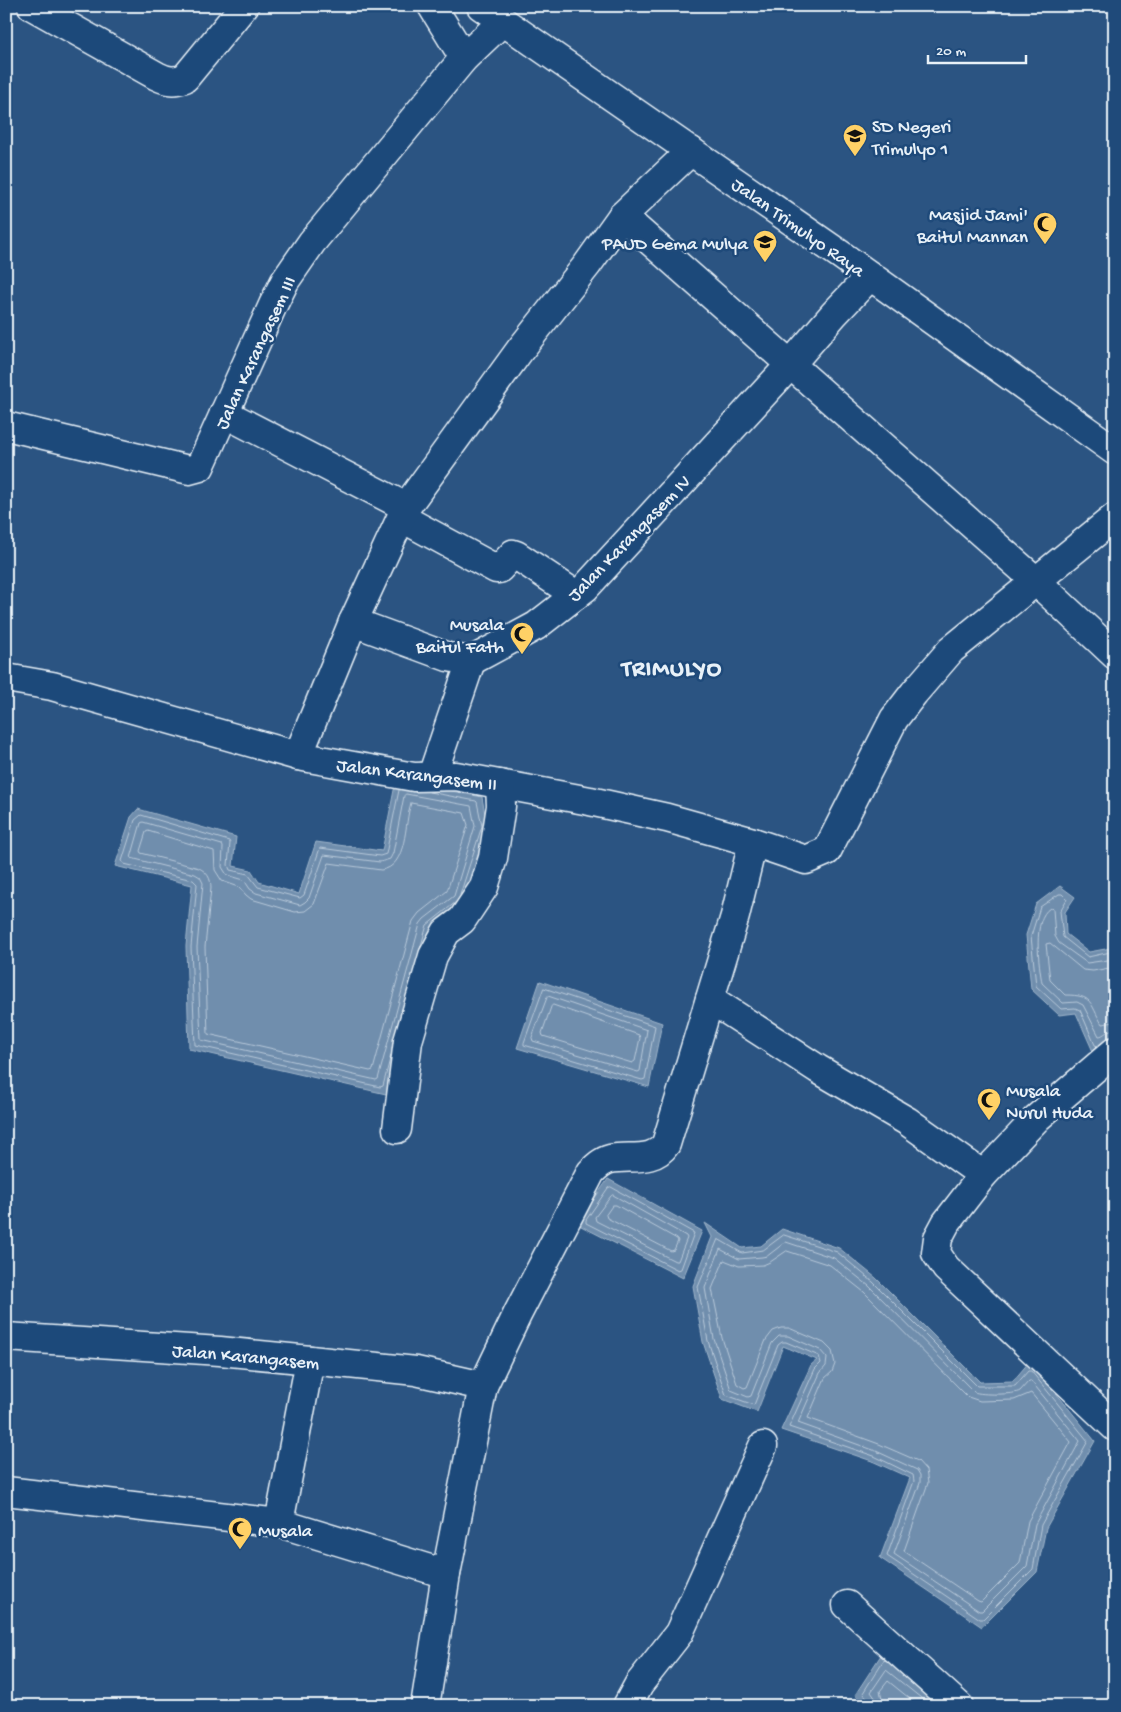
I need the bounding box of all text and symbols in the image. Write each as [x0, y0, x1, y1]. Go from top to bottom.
scale bar [928, 32, 1026, 64]
text: 20 m [936, 43, 966, 61]
place label: SD Negeri Trimulyo 1 [871, 117, 951, 162]
school or university icon: SD Negeri Trimulyo 1 [842, 123, 868, 157]
street label: Jalan Trimulyo Raya [726, 174, 869, 284]
place label: Masjid Jami' Baitul Mannan [916, 205, 1028, 250]
mosque icon: Masjid Jami' Baitul Mannan [1032, 211, 1058, 245]
school or university icon: PAUD Gema Mulya [752, 229, 778, 263]
place label: PAUD Gema Mulya [601, 234, 749, 257]
street label: Jalan Karangasem III [212, 273, 303, 434]
street label: Jalan Karangasem IV [564, 471, 697, 608]
place label: Musala Baitul Fath [415, 615, 505, 660]
mosque icon: Musala Baitul Fath [509, 621, 535, 655]
district label: TRIMULYO [620, 656, 722, 685]
street label: Jalan Karangasem II [335, 755, 498, 798]
place label: Musala Nurul Huda [1006, 1081, 1095, 1126]
mosque icon: Musala Nurul Huda [976, 1087, 1002, 1121]
street label: Jalan Karangasem [171, 1341, 321, 1376]
mosque icon: Musala [227, 1516, 253, 1550]
place label: Musala [258, 1521, 314, 1544]

